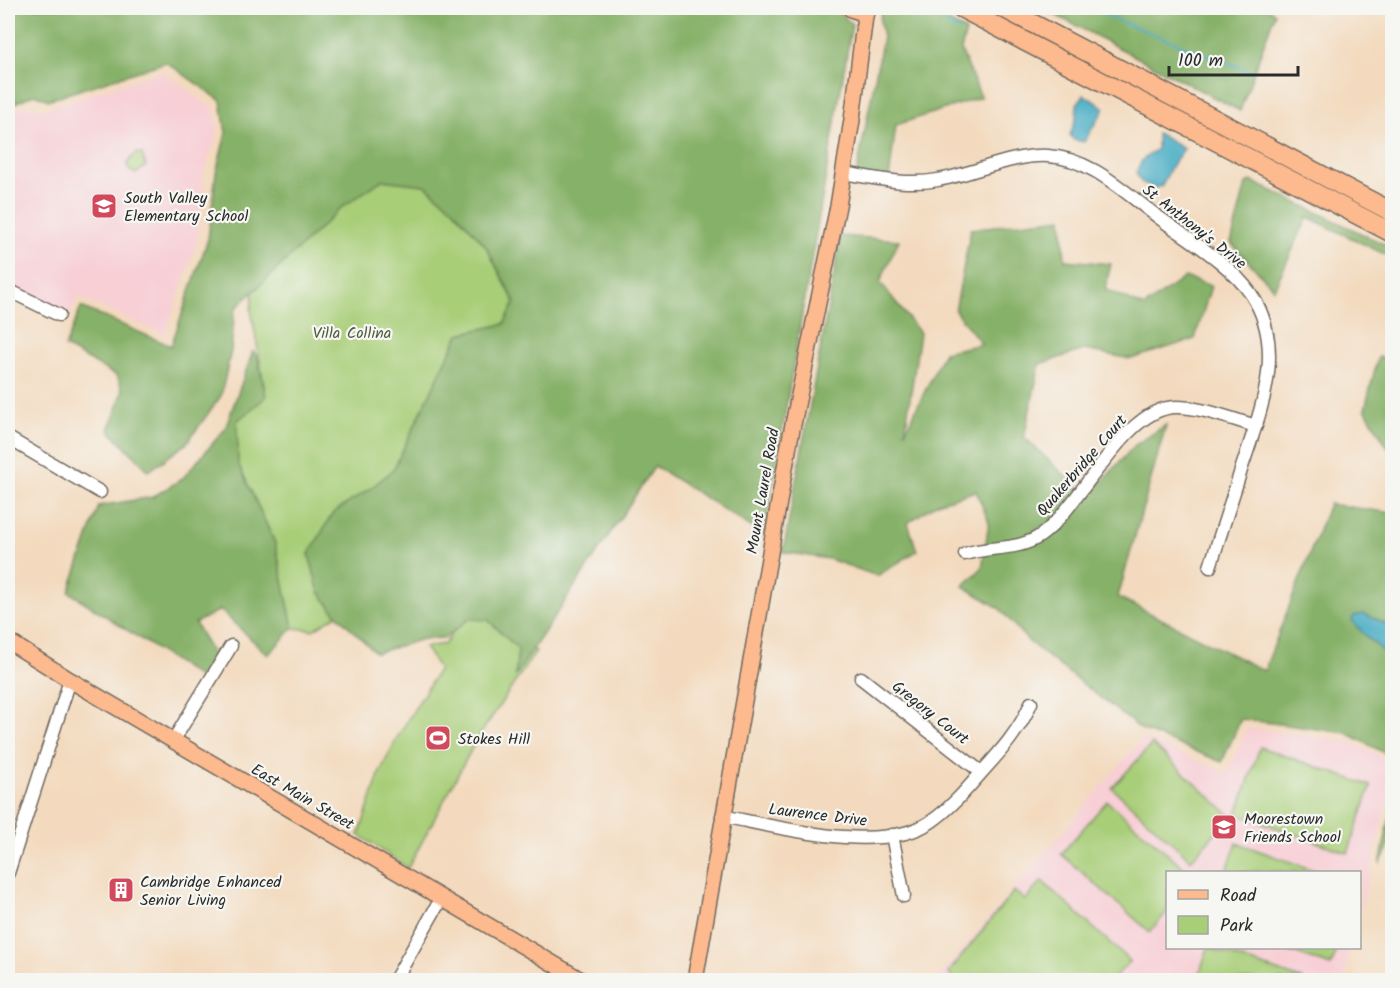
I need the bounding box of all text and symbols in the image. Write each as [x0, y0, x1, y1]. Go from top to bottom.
scale bar [1169, 39, 1298, 77]
text: 100 m [1178, 47, 1223, 76]
street label: St Anthony's Drive [1137, 178, 1252, 276]
place label: South Valley Elementary School [124, 186, 249, 229]
school or university icon: South Valley Elementary School [89, 191, 119, 221]
park label: Villa Collina [313, 321, 391, 346]
street label: Quakerbridge Court [1031, 409, 1134, 523]
street label: Mount Laurel Road [740, 425, 787, 556]
street label: Gregory Court [886, 675, 975, 752]
sports icon: Stokes Hill [423, 723, 453, 753]
place label: Stokes Hill [458, 727, 530, 752]
street label: East Main Street [246, 758, 359, 837]
street label: Laurence Drive [767, 797, 869, 834]
place label: Moorestown Friends School [1244, 807, 1341, 850]
school or university icon: Moorestown Friends School [1209, 812, 1239, 842]
place label: Cambridge Enhanced Senior Living [140, 870, 282, 913]
legend [1166, 871, 1361, 949]
building icon: Cambridge Enhanced Senior Living [106, 875, 136, 905]
text: Road [1220, 882, 1257, 911]
text: Park [1220, 912, 1253, 941]

